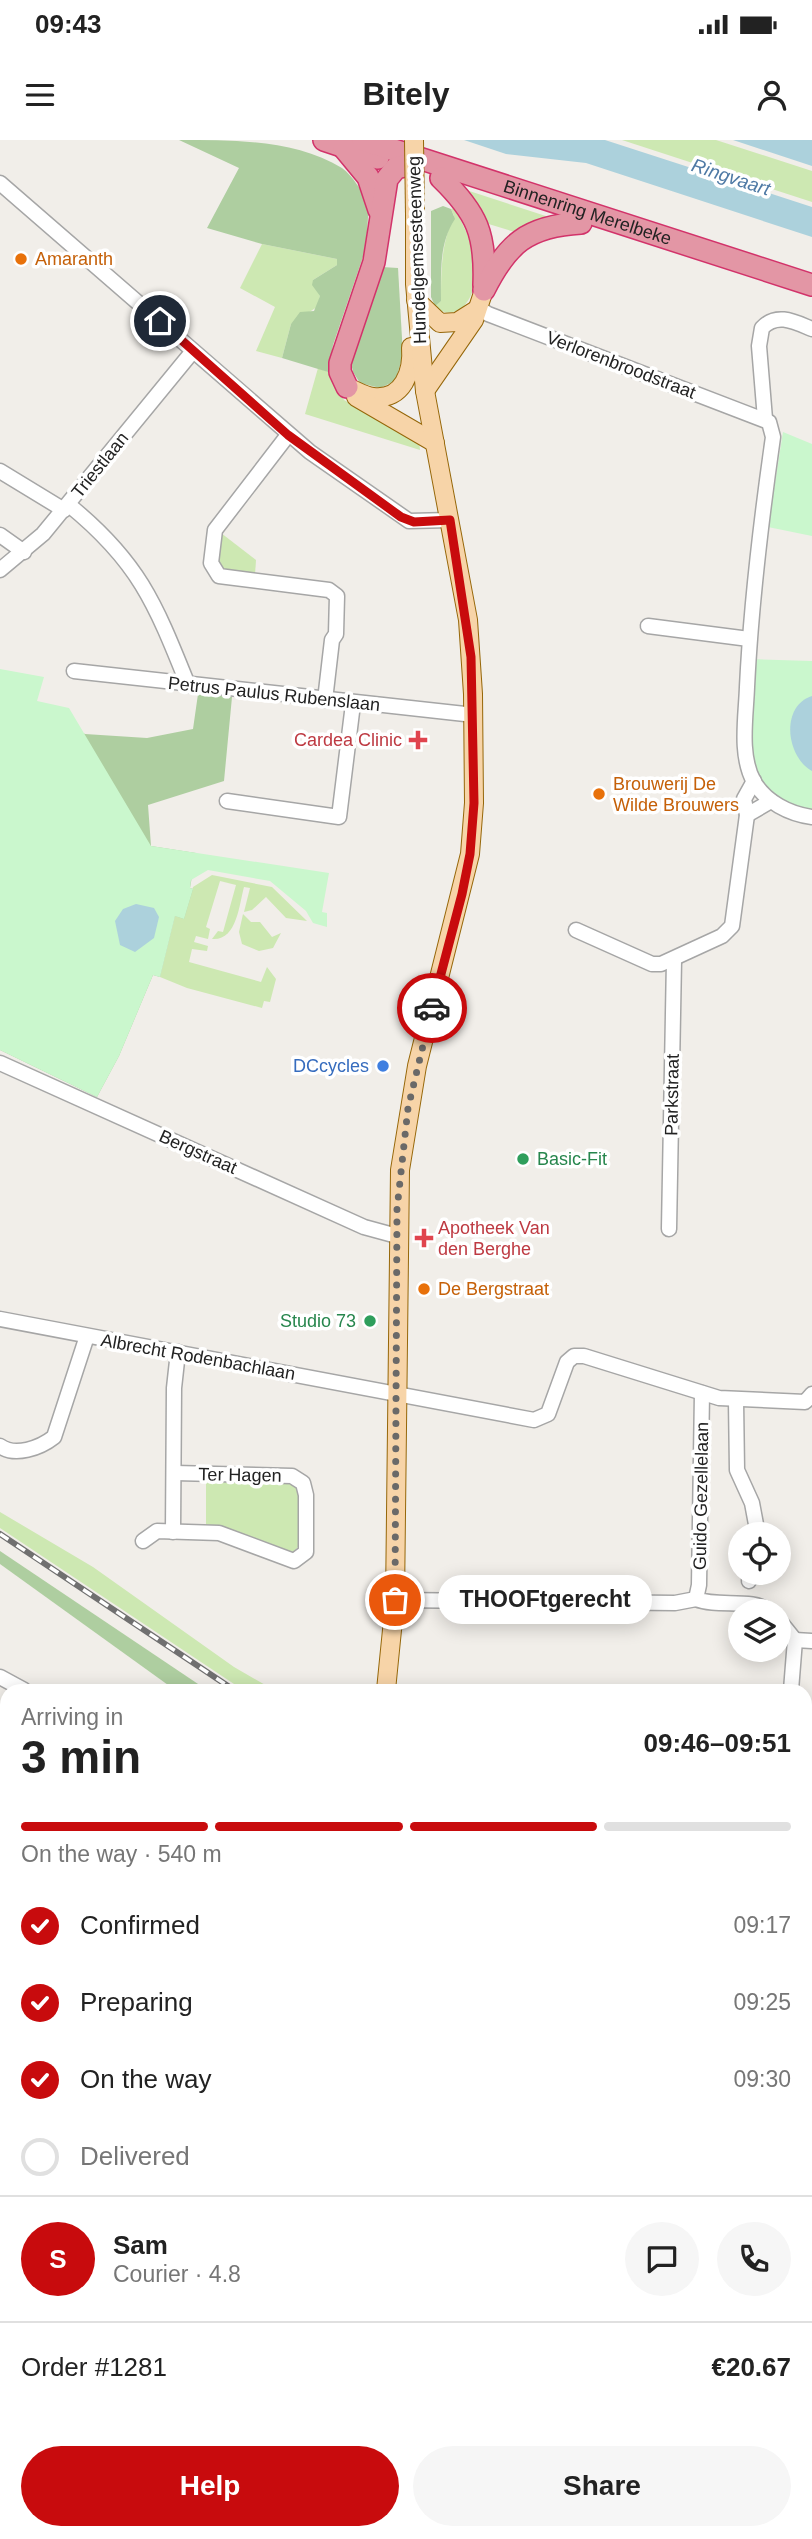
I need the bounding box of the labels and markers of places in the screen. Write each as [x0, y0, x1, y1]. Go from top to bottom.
place label: Amaranth [35, 249, 113, 269]
marker: Amaranth [13, 251, 29, 267]
pin [130, 291, 190, 351]
place label: Cardea Clinic [294, 730, 402, 750]
marker: Cardea Clinic [408, 730, 428, 750]
place label: Brouwerij De Wilde Brouwers [613, 774, 739, 815]
marker: Brouwerij De Wilde Brouwers [591, 786, 607, 802]
place label: DCcycles [293, 1056, 369, 1076]
marker: DCcycles [375, 1058, 391, 1074]
place label: Basic-Fit [537, 1149, 607, 1169]
marker: Basic-Fit [515, 1151, 531, 1167]
place label: Apotheek Van den Berghe [438, 1218, 550, 1259]
marker: Apotheek Van den Berghe [416, 1230, 432, 1246]
place label: De Bergstraat [438, 1279, 549, 1299]
marker: De Bergstraat [416, 1281, 432, 1297]
place label: Studio 73 [280, 1311, 356, 1331]
marker: Studio 73 [362, 1313, 378, 1329]
pin [365, 1570, 425, 1630]
callout: THOOFtgerecht [437, 1576, 650, 1624]

